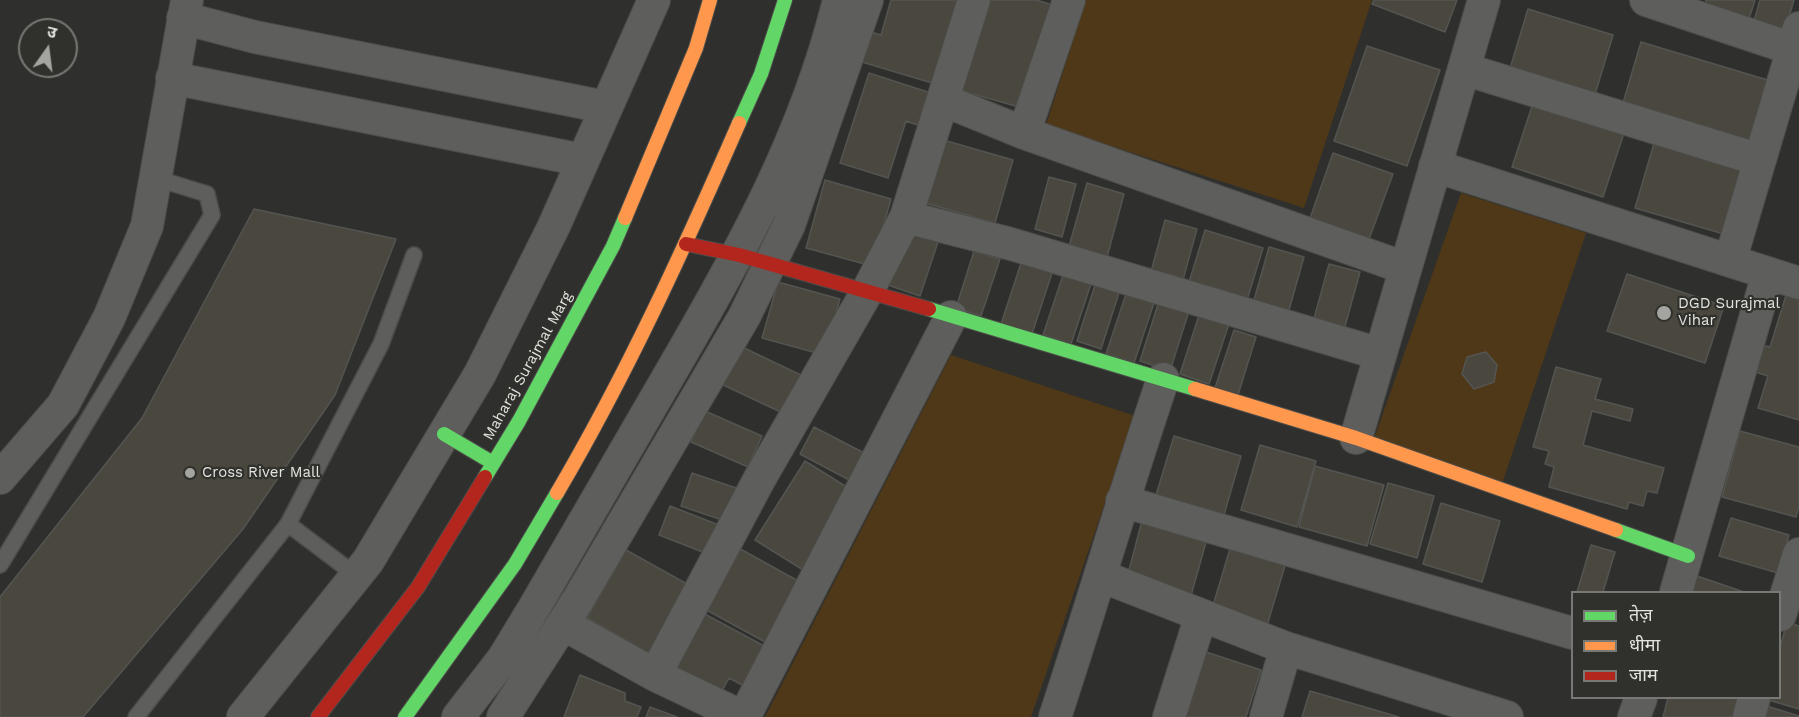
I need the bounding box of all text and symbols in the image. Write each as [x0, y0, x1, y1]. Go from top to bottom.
north arrow [18, 18, 78, 78]
text: उ [45, 22, 59, 42]
street label: Maharaj Surajmal Marg [480, 289, 576, 443]
place label: DGD Surajmal Vihar [1678, 295, 1780, 330]
marker: DGD Surajmal Vihar [1655, 304, 1673, 322]
place label: Cross River Mall [202, 464, 320, 482]
marker: Cross River Mall [183, 466, 197, 480]
legend [1571, 591, 1781, 699]
text: तेज़ [1629, 604, 1653, 625]
text: धीमा [1629, 634, 1660, 655]
text: जाम [1629, 664, 1658, 685]

